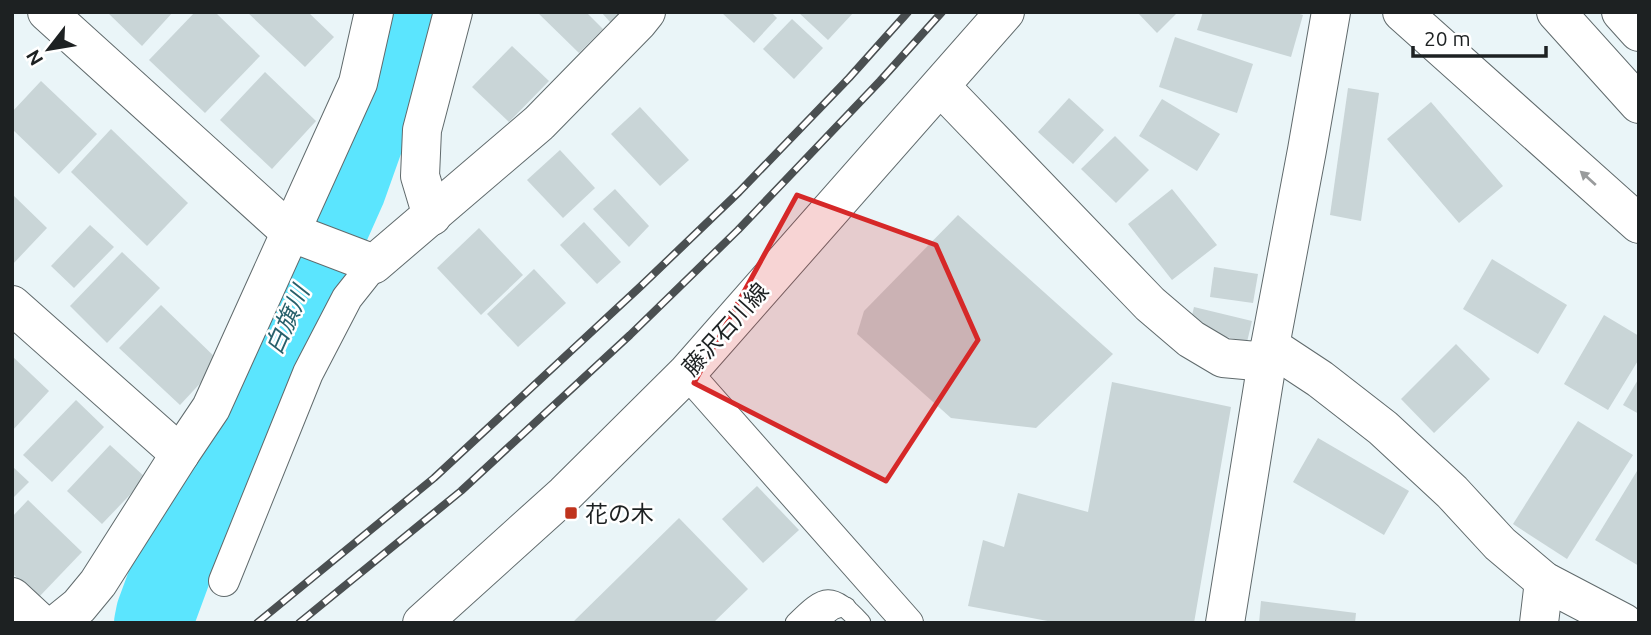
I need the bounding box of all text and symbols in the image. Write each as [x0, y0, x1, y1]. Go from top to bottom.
north arrow [14, 14, 84, 84]
scale bar [1413, 14, 1546, 58]
text: 20 m [1424, 26, 1471, 50]
text: N [21, 46, 48, 70]
one-way arrow [1580, 171, 1597, 187]
street label: 藤沢石川線 [677, 278, 773, 380]
water label: 白旗川 [260, 279, 315, 358]
place label: 花の木 [585, 501, 654, 526]
marker: 花の木 [563, 505, 579, 521]

